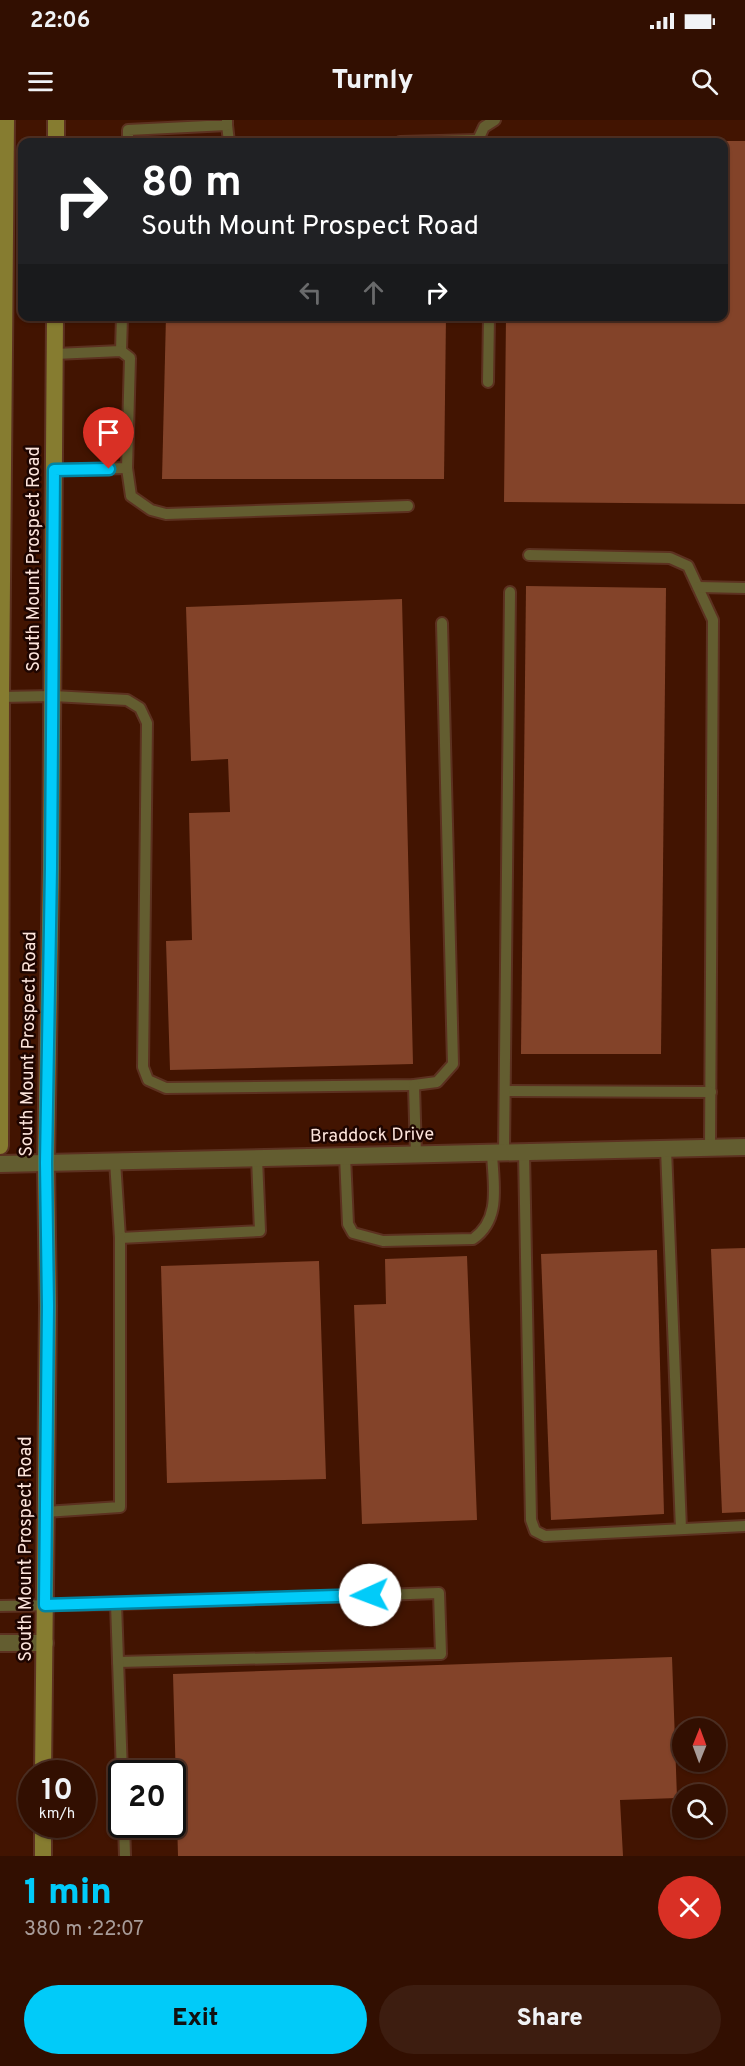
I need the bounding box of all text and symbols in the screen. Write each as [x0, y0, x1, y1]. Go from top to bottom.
text: 22:06 [30, 8, 90, 35]
text: Turnly [332, 64, 413, 98]
icon: menu [24, 65, 57, 98]
icon: search [688, 65, 721, 98]
text: 80 m [141, 158, 242, 211]
icon: right [42, 162, 120, 240]
text: South Mount Prospect Road [141, 210, 479, 244]
icon: left [294, 276, 327, 309]
icon: ahead [357, 276, 390, 309]
icon: right [420, 276, 453, 309]
pin [83, 407, 134, 469]
icon: arrive [92, 416, 125, 449]
street label: South Mount Prospect Road [23, 446, 46, 672]
street label: South Mount Prospect Road [16, 931, 42, 1157]
street label: Braddock Drive [310, 1123, 434, 1149]
street label: South Mount Prospect Road [15, 1436, 38, 1662]
position arrow [338, 1563, 402, 1627]
north arrow [672, 1718, 726, 1772]
map controls [672, 1718, 726, 1838]
speed limit sign: 20 [108, 1760, 186, 1838]
text: 10 [41, 1773, 73, 1810]
button: search [672, 1784, 726, 1838]
text: km/h [39, 1805, 75, 1824]
text: 1 min [24, 1871, 112, 1917]
button: close [658, 1876, 721, 1939]
text: 380 m · 22:07 [24, 1917, 144, 1943]
button: Exit [24, 1985, 367, 2054]
button: Share [379, 1985, 721, 2054]

